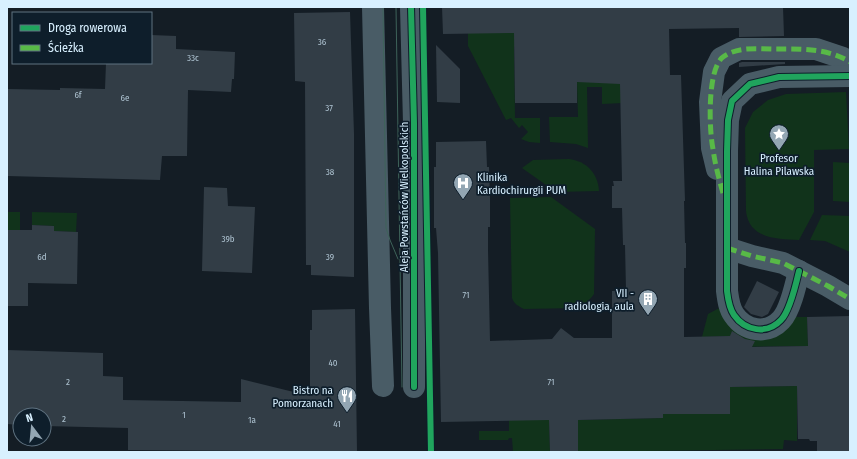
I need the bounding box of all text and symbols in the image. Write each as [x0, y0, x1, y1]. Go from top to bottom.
legend [12, 12, 152, 64]
text: Droga rowerowa [48, 21, 127, 35]
house number: 36 [318, 37, 327, 47]
text: Ścieżka [48, 40, 84, 55]
house number: 33c [187, 53, 199, 63]
house number: 6f [74, 90, 83, 100]
house number: 6e [121, 93, 130, 103]
house number: 37 [325, 103, 333, 113]
street label: Aleja Powstańców Wielkopolskich [398, 122, 411, 272]
place icon: Profesor Halina Pilawska [768, 123, 790, 151]
place label: Profesor Halina Pilawska [744, 152, 814, 178]
house number: 38 [326, 167, 335, 177]
place label: Klinika Kardiochirurgii PUM [477, 171, 566, 197]
hospital icon: Klinika Kardiochirurgii PUM [452, 172, 474, 200]
house number: 39b [221, 234, 235, 244]
house number: 6d [37, 252, 47, 262]
house number: 39 [326, 252, 334, 262]
place label: VII - radiologia, aula [564, 287, 634, 313]
building icon: VII - radiologia, aula [637, 288, 659, 316]
house number: 71 [462, 290, 470, 300]
house number: 40 [328, 358, 338, 368]
house number: 2 [66, 377, 70, 387]
house number: 71 [547, 377, 555, 387]
place label: Bistro na Pomorzanach [273, 384, 333, 410]
restaurant icon: Bistro na Pomorzanach [336, 385, 358, 413]
north arrow [12, 407, 52, 447]
house number: 1 [182, 410, 186, 420]
text: N [24, 411, 34, 425]
house number: 2 [62, 414, 66, 424]
house number: 1a [248, 415, 257, 425]
house number: 41 [333, 419, 341, 429]

